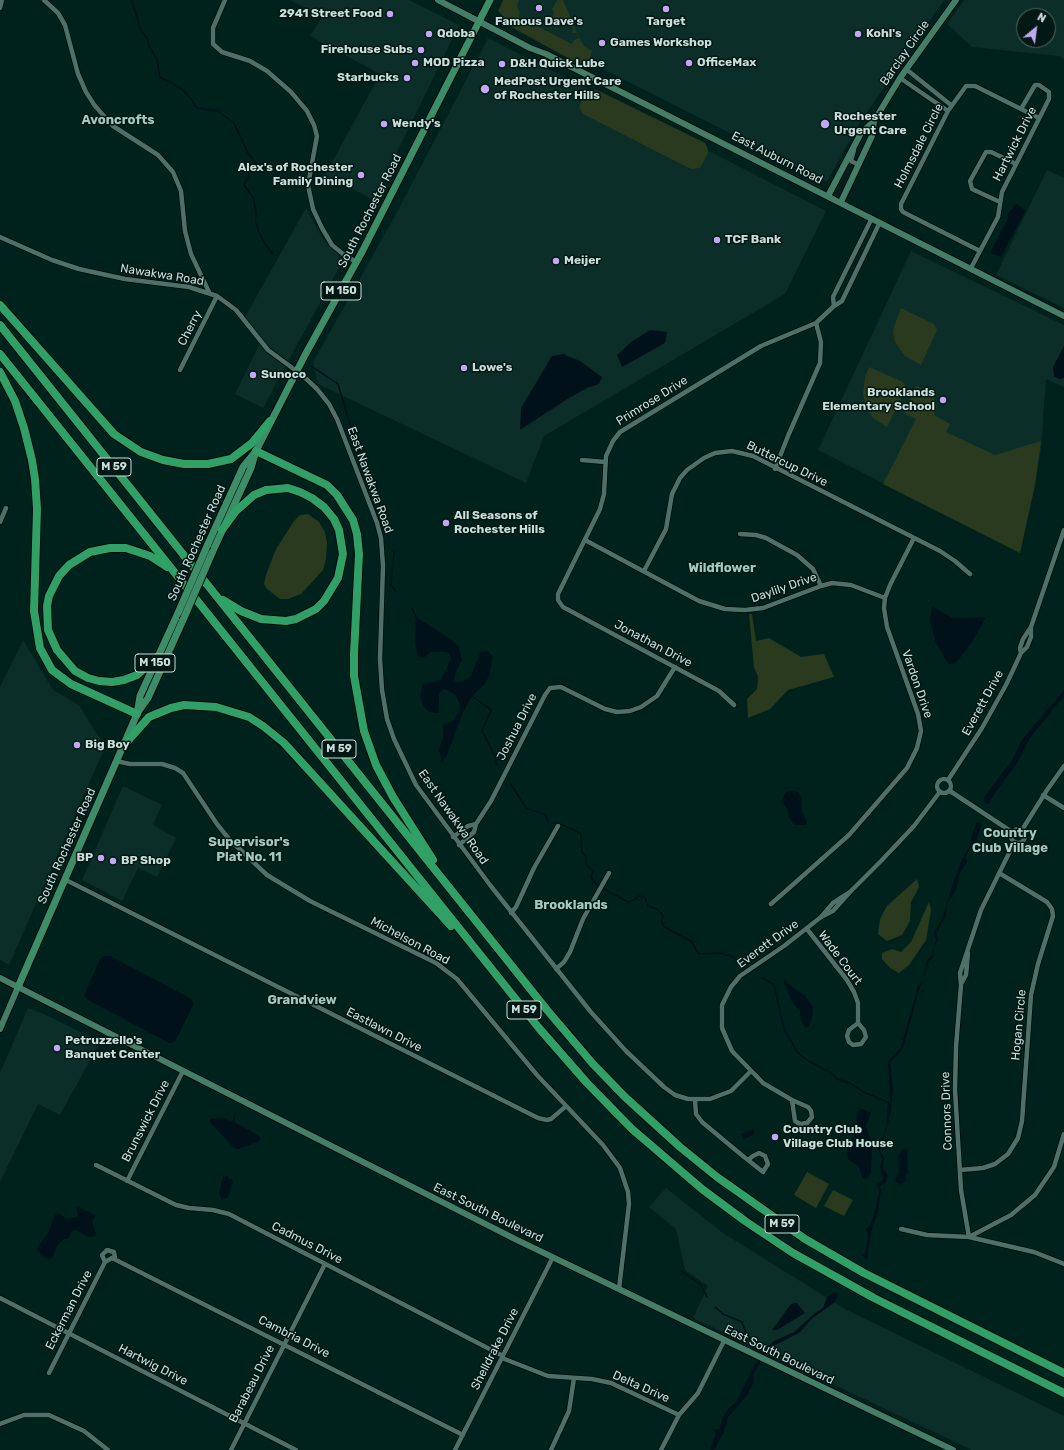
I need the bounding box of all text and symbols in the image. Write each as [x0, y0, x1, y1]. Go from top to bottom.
marker: Famous Dave's [534, 3, 544, 13]
marker: Target [661, 4, 671, 14]
place label: 2941 Street Food [279, 7, 382, 21]
north arrow [1016, 8, 1056, 48]
marker: 2941 Street Food [385, 9, 395, 19]
text: N [1035, 10, 1048, 26]
place label: Famous Dave's [495, 15, 583, 29]
place label: Target [646, 15, 686, 29]
street label: Barclay Circle [877, 18, 933, 88]
place label: Qdoba [437, 27, 475, 41]
place label: Kohl's [866, 27, 902, 41]
marker: Qdoba [424, 29, 434, 39]
marker: Kohl's [853, 29, 863, 39]
place label: Games Workshop [610, 36, 712, 50]
marker: Games Workshop [597, 38, 607, 48]
place label: Firehouse Subs [321, 43, 413, 57]
marker: Firehouse Subs [416, 45, 426, 55]
place label: MOD Pizza [423, 56, 485, 70]
place label: OfficeMax [697, 56, 756, 70]
place label: D&H Quick Lube [510, 57, 605, 71]
marker: MOD Pizza [410, 58, 420, 68]
marker: OfficeMax [684, 58, 694, 68]
marker: D&H Quick Lube [497, 59, 507, 69]
place label: Starbucks [337, 71, 399, 85]
marker: Starbucks [402, 73, 412, 83]
place label: MedPost Urgent Care of Rochester Hills [494, 75, 621, 103]
marker: MedPost Urgent Care of Rochester Hills [479, 83, 491, 95]
street label: Holmsdale Circle [891, 101, 947, 191]
street label: Hartwick Drive [990, 104, 1040, 184]
place label: Rochester Urgent Care [834, 110, 907, 138]
district label: Avoncrofts [81, 112, 155, 128]
place label: Wendy's [392, 117, 441, 131]
marker: Rochester Urgent Care [819, 118, 831, 130]
marker: Wendy's [379, 119, 389, 129]
street label: East Auburn Road [729, 129, 825, 187]
street label: South Rochester Road [335, 152, 405, 270]
place label: Alex's of Rochester Family Dining [238, 161, 353, 189]
marker: Alex's of Rochester Family Dining [356, 170, 366, 180]
place label: TCF Bank [725, 233, 781, 247]
marker: TCF Bank [712, 235, 722, 245]
place label: Meijer [564, 254, 601, 268]
marker: Meijer [551, 256, 561, 266]
street label: Nawakwa Road [119, 261, 205, 289]
road number: M 150 [321, 282, 361, 300]
street label: Cherry [175, 308, 205, 348]
place label: Lowe's [472, 361, 512, 375]
marker: Lowe's [459, 363, 469, 373]
place label: Sunoco [261, 368, 306, 382]
marker: Sunoco [248, 370, 258, 380]
street label: Primrose Drive [613, 373, 691, 429]
place label: Brooklands Elementary School [822, 386, 935, 414]
marker: Brooklands Elementary School [938, 395, 948, 405]
street label: East Nawakwa Road [344, 425, 396, 535]
street label: Buttercup Drive [744, 438, 830, 490]
road number: M 59 [97, 458, 131, 476]
street label: South Rochester Road [165, 483, 229, 603]
place label: All Seasons of Rochester Hills [454, 509, 545, 537]
marker: All Seasons of Rochester Hills [441, 518, 451, 528]
district label: Wildflower [688, 560, 756, 576]
street label: Daylily Drive [749, 570, 819, 606]
street label: Jonathan Drive [612, 617, 694, 671]
street label: Vardon Drive [899, 648, 935, 720]
road number: M 150 [135, 654, 175, 672]
street label: Everett Drive [959, 668, 1007, 738]
street label: Joshua Drive [494, 691, 540, 763]
place label: Big Boy [85, 738, 130, 752]
marker: Big Boy [72, 740, 82, 750]
road number: M 59 [322, 740, 356, 758]
street label: East Nawakwa Road [415, 767, 491, 867]
street label: South Rochester Road [35, 786, 99, 906]
district label: Country Club Village [972, 825, 1048, 856]
district label: Supervisor's Plat No. 11 [208, 834, 290, 865]
place label: BP [76, 851, 93, 865]
marker: BP [96, 853, 106, 863]
place label: BP Shop [121, 854, 171, 868]
marker: BP Shop [108, 856, 118, 866]
district label: Brooklands [534, 897, 608, 913]
street label: Michelson Road [368, 914, 452, 968]
street label: Everett Drive [734, 917, 802, 971]
street label: Wade Court [815, 928, 865, 988]
street label: Hogan Circle [1009, 989, 1029, 1061]
district label: Grandview [267, 992, 337, 1008]
road number: M 59 [507, 1001, 541, 1019]
street label: Eastlawn Drive [344, 1005, 424, 1055]
place label: Petruzzello's Banquet Center [65, 1034, 160, 1062]
marker: Petruzzello's Banquet Center [52, 1043, 62, 1053]
street label: Connors Drive [938, 1071, 956, 1151]
street label: Brunswick Drive [119, 1078, 173, 1164]
place label: Country Club Village Club House [783, 1123, 893, 1151]
marker: Country Club Village Club House [770, 1132, 780, 1142]
street label: East South Boulevard [431, 1180, 545, 1246]
road number: M 59 [765, 1215, 799, 1233]
street label: Cadmus Drive [269, 1219, 345, 1267]
street label: Eckerman Drive [43, 1268, 95, 1352]
street label: Shelldrake Drive [468, 1306, 522, 1392]
street label: Cambria Drive [256, 1313, 332, 1361]
street label: East South Boulevard [722, 1322, 836, 1388]
street label: Hartwig Drive [116, 1341, 190, 1389]
street label: Barabeau Drive [226, 1343, 278, 1425]
street label: Delta Drive [610, 1368, 672, 1406]

